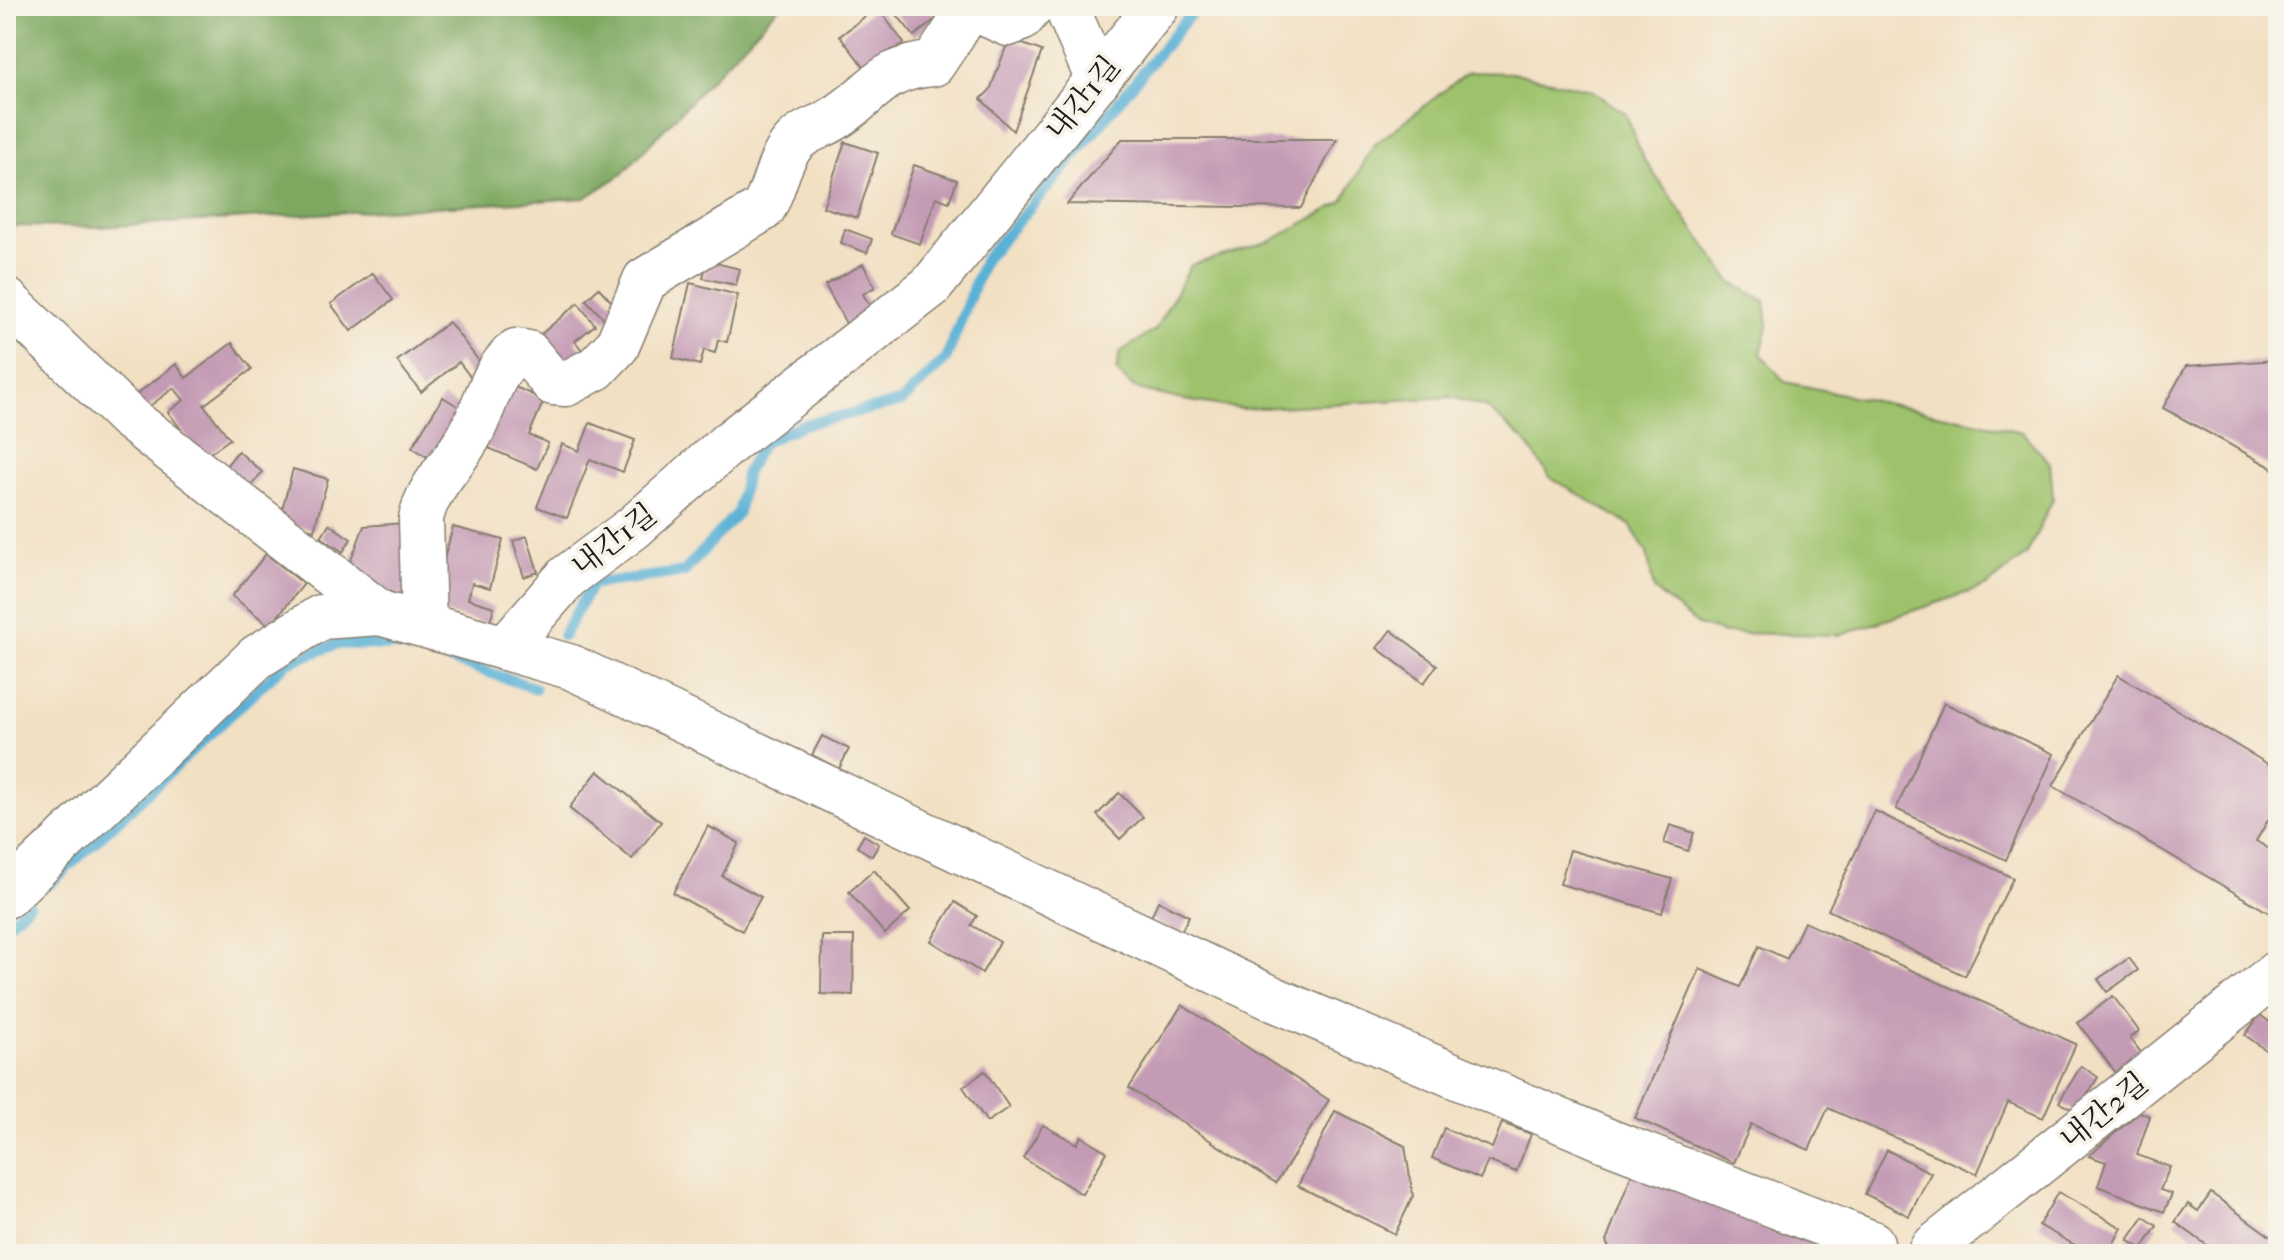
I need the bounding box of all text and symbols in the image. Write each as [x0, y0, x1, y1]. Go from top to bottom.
street label: 내간1길 [1039, 49, 1128, 147]
street label: 내간1길 [565, 497, 664, 584]
street label: 내간2길 [2054, 1066, 2155, 1157]

